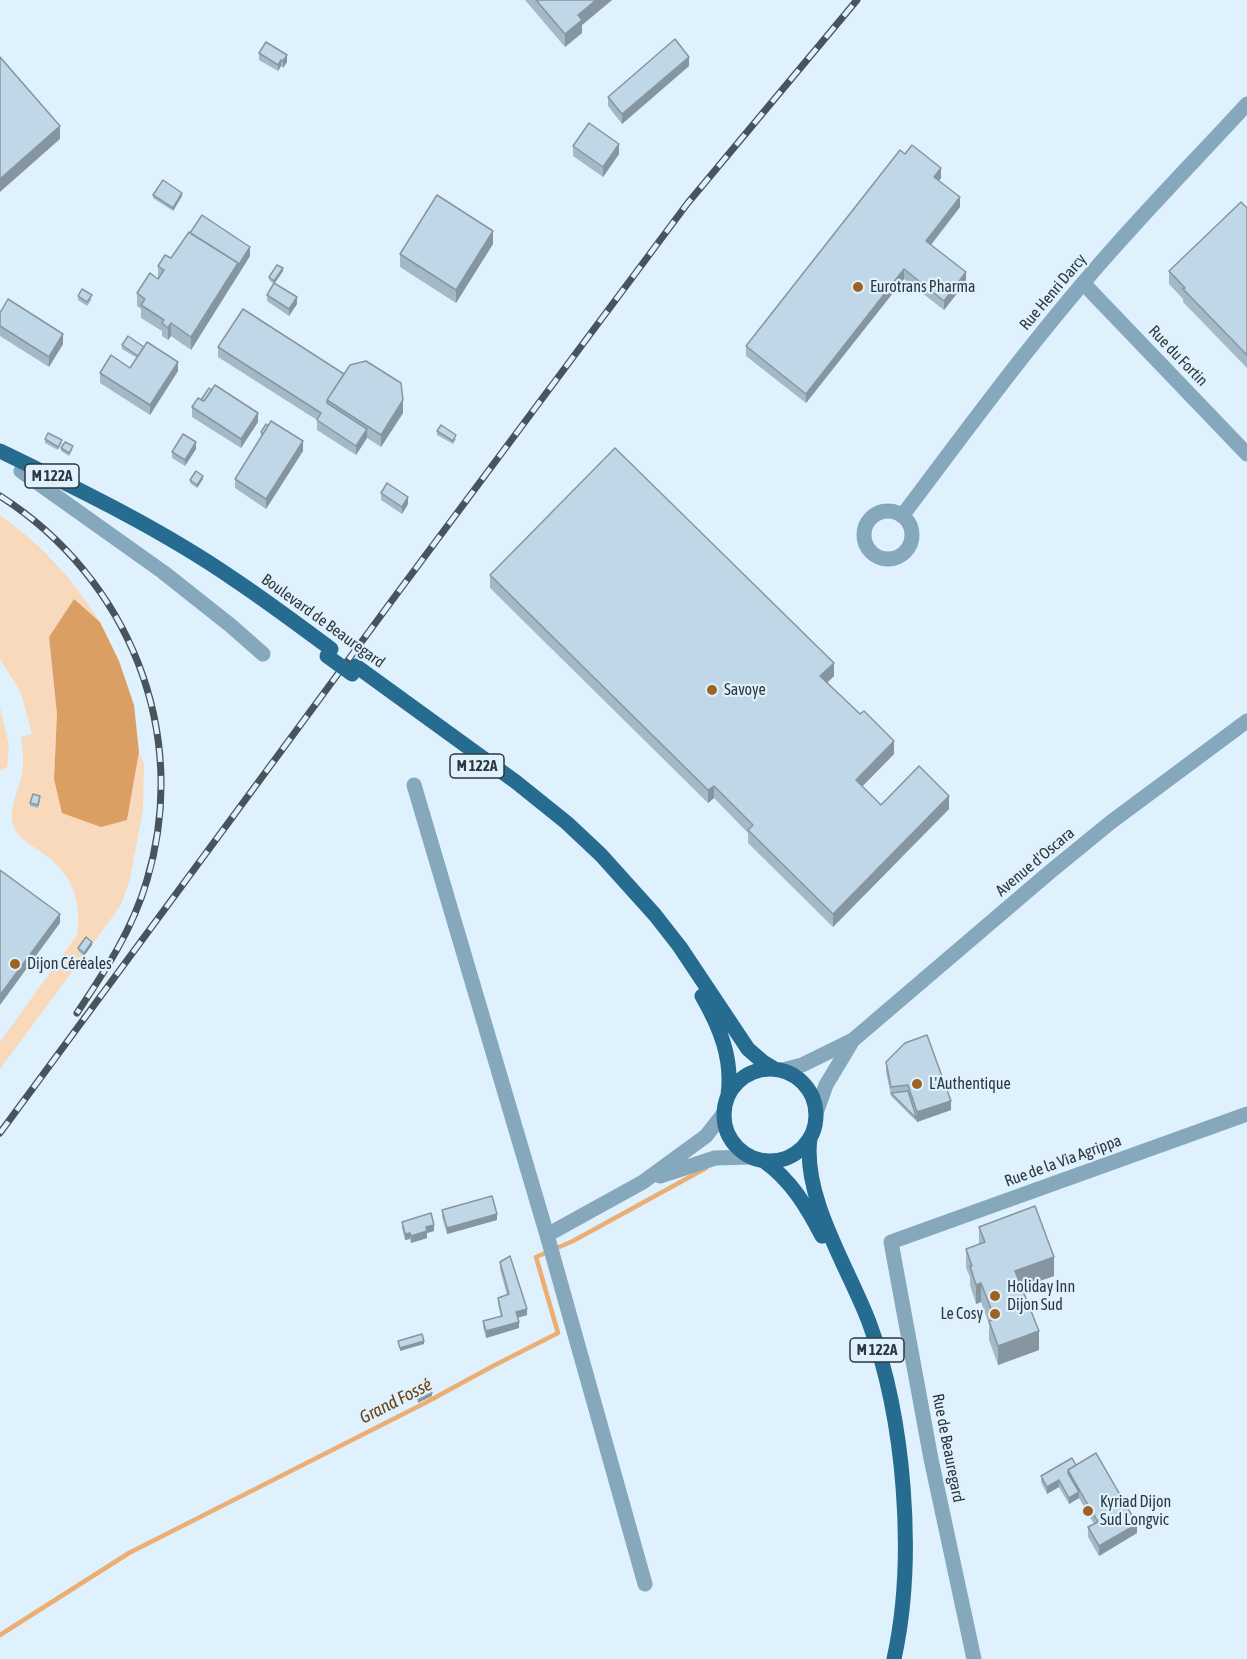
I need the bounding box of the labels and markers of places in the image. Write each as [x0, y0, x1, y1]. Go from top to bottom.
place label: Eurotrans Pharma [870, 277, 976, 297]
marker: Eurotrans Pharma [851, 280, 865, 294]
place label: Savoye [724, 680, 766, 700]
marker: Savoye [705, 683, 719, 697]
place label: Dijon Céréales [27, 954, 112, 974]
marker: Dijon Céréales [8, 957, 22, 971]
place label: L'Authentique [929, 1074, 1011, 1094]
marker: L'Authentique [910, 1077, 924, 1091]
place label: Holiday Inn Dijon Sud [1007, 1277, 1075, 1315]
marker: Holiday Inn Dijon Sud [988, 1289, 1002, 1303]
place label: Le Cosy [940, 1304, 983, 1324]
marker: Le Cosy [988, 1307, 1002, 1321]
place label: Kyriad Dijon Sud Longvic [1100, 1492, 1171, 1530]
marker: Kyriad Dijon Sud Longvic [1081, 1504, 1095, 1518]

